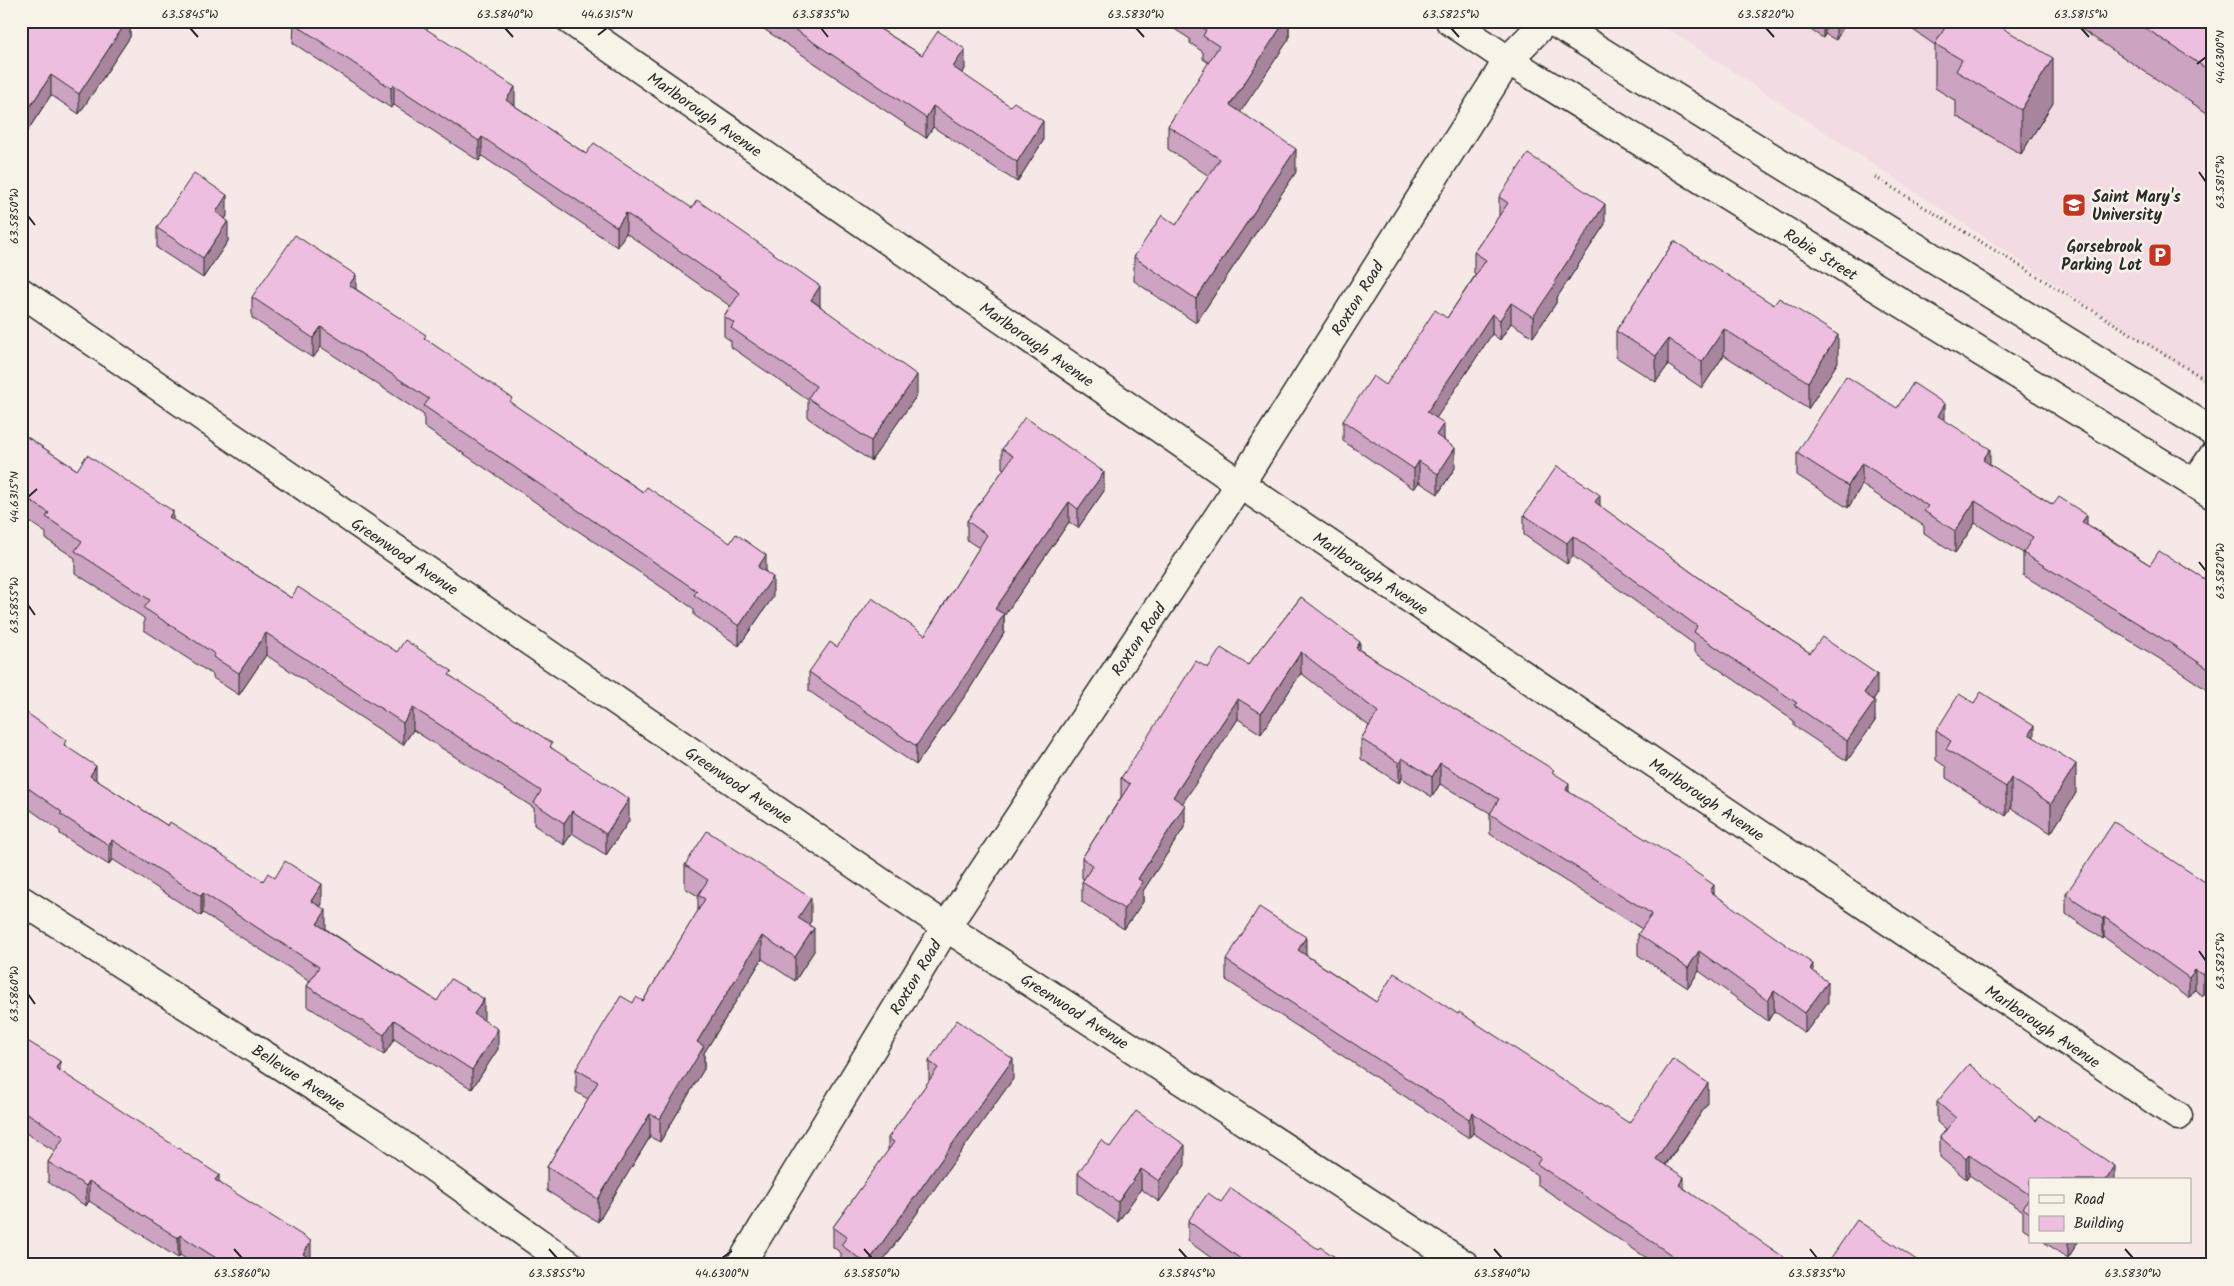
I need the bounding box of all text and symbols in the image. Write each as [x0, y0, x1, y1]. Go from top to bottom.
text: 63.5845°W [162, 5, 218, 24]
text: 63.5840°W [477, 5, 533, 24]
text: 44.6315°N [581, 5, 633, 24]
text: 63.5835°W [793, 5, 849, 24]
text: 63.5830°W [1108, 5, 1164, 24]
text: 63.5825°W [1423, 5, 1479, 24]
text: 63.5820°W [1738, 5, 1794, 24]
text: 63.5815°W [2054, 5, 2108, 24]
text: 44.6300°N [2211, 30, 2230, 84]
street label: Marlborough Avenue [642, 66, 767, 164]
text: 63.5815°W [2211, 155, 2230, 209]
place label: Saint Mary's University [2092, 185, 2181, 228]
text: 63.5850°W [5, 188, 24, 244]
school or university icon: Saint Mary's University [2061, 192, 2087, 218]
street label: Robie Street [1778, 223, 1863, 288]
place label: Gorsebrook Parking Lot [2061, 235, 2143, 278]
parking icon: Gorsebrook Parking Lot [2147, 242, 2173, 268]
street label: Roxton Road [1325, 256, 1392, 341]
street label: Marlborough Avenue [974, 296, 1099, 394]
text: 44.6315°N [5, 471, 24, 523]
street label: Greenwood Avenue [345, 512, 463, 602]
street label: Marlborough Avenue [1307, 526, 1433, 622]
text: 63.5820°W [2211, 543, 2230, 599]
text: 63.5855°W [5, 577, 24, 633]
street label: Roxton Road [1105, 597, 1174, 682]
street label: Greenwood Avenue [679, 741, 797, 831]
street label: Marlborough Avenue [1643, 752, 1769, 848]
text: 63.5825°W [2211, 933, 2230, 989]
street label: Roxton Road [884, 935, 949, 1020]
text: 63.5860°W [5, 966, 24, 1022]
street label: Greenwood Avenue [1015, 968, 1133, 1057]
street label: Marlborough Avenue [1979, 979, 2105, 1075]
street label: Bellevue Avenue [246, 1038, 350, 1118]
legend [2029, 1178, 2192, 1244]
text: Road [2074, 1188, 2105, 1212]
text: Building [2074, 1212, 2124, 1236]
text: 63.5860°W [214, 1264, 270, 1283]
text: 63.5855°W [529, 1264, 585, 1283]
text: 44.6300°N [695, 1264, 749, 1283]
text: 63.5850°W [844, 1264, 900, 1283]
text: 63.5845°W [1159, 1264, 1215, 1283]
text: 63.5840°W [1474, 1264, 1530, 1283]
text: 63.5835°W [1789, 1264, 1845, 1283]
text: 63.5830°W [2105, 1264, 2161, 1283]

